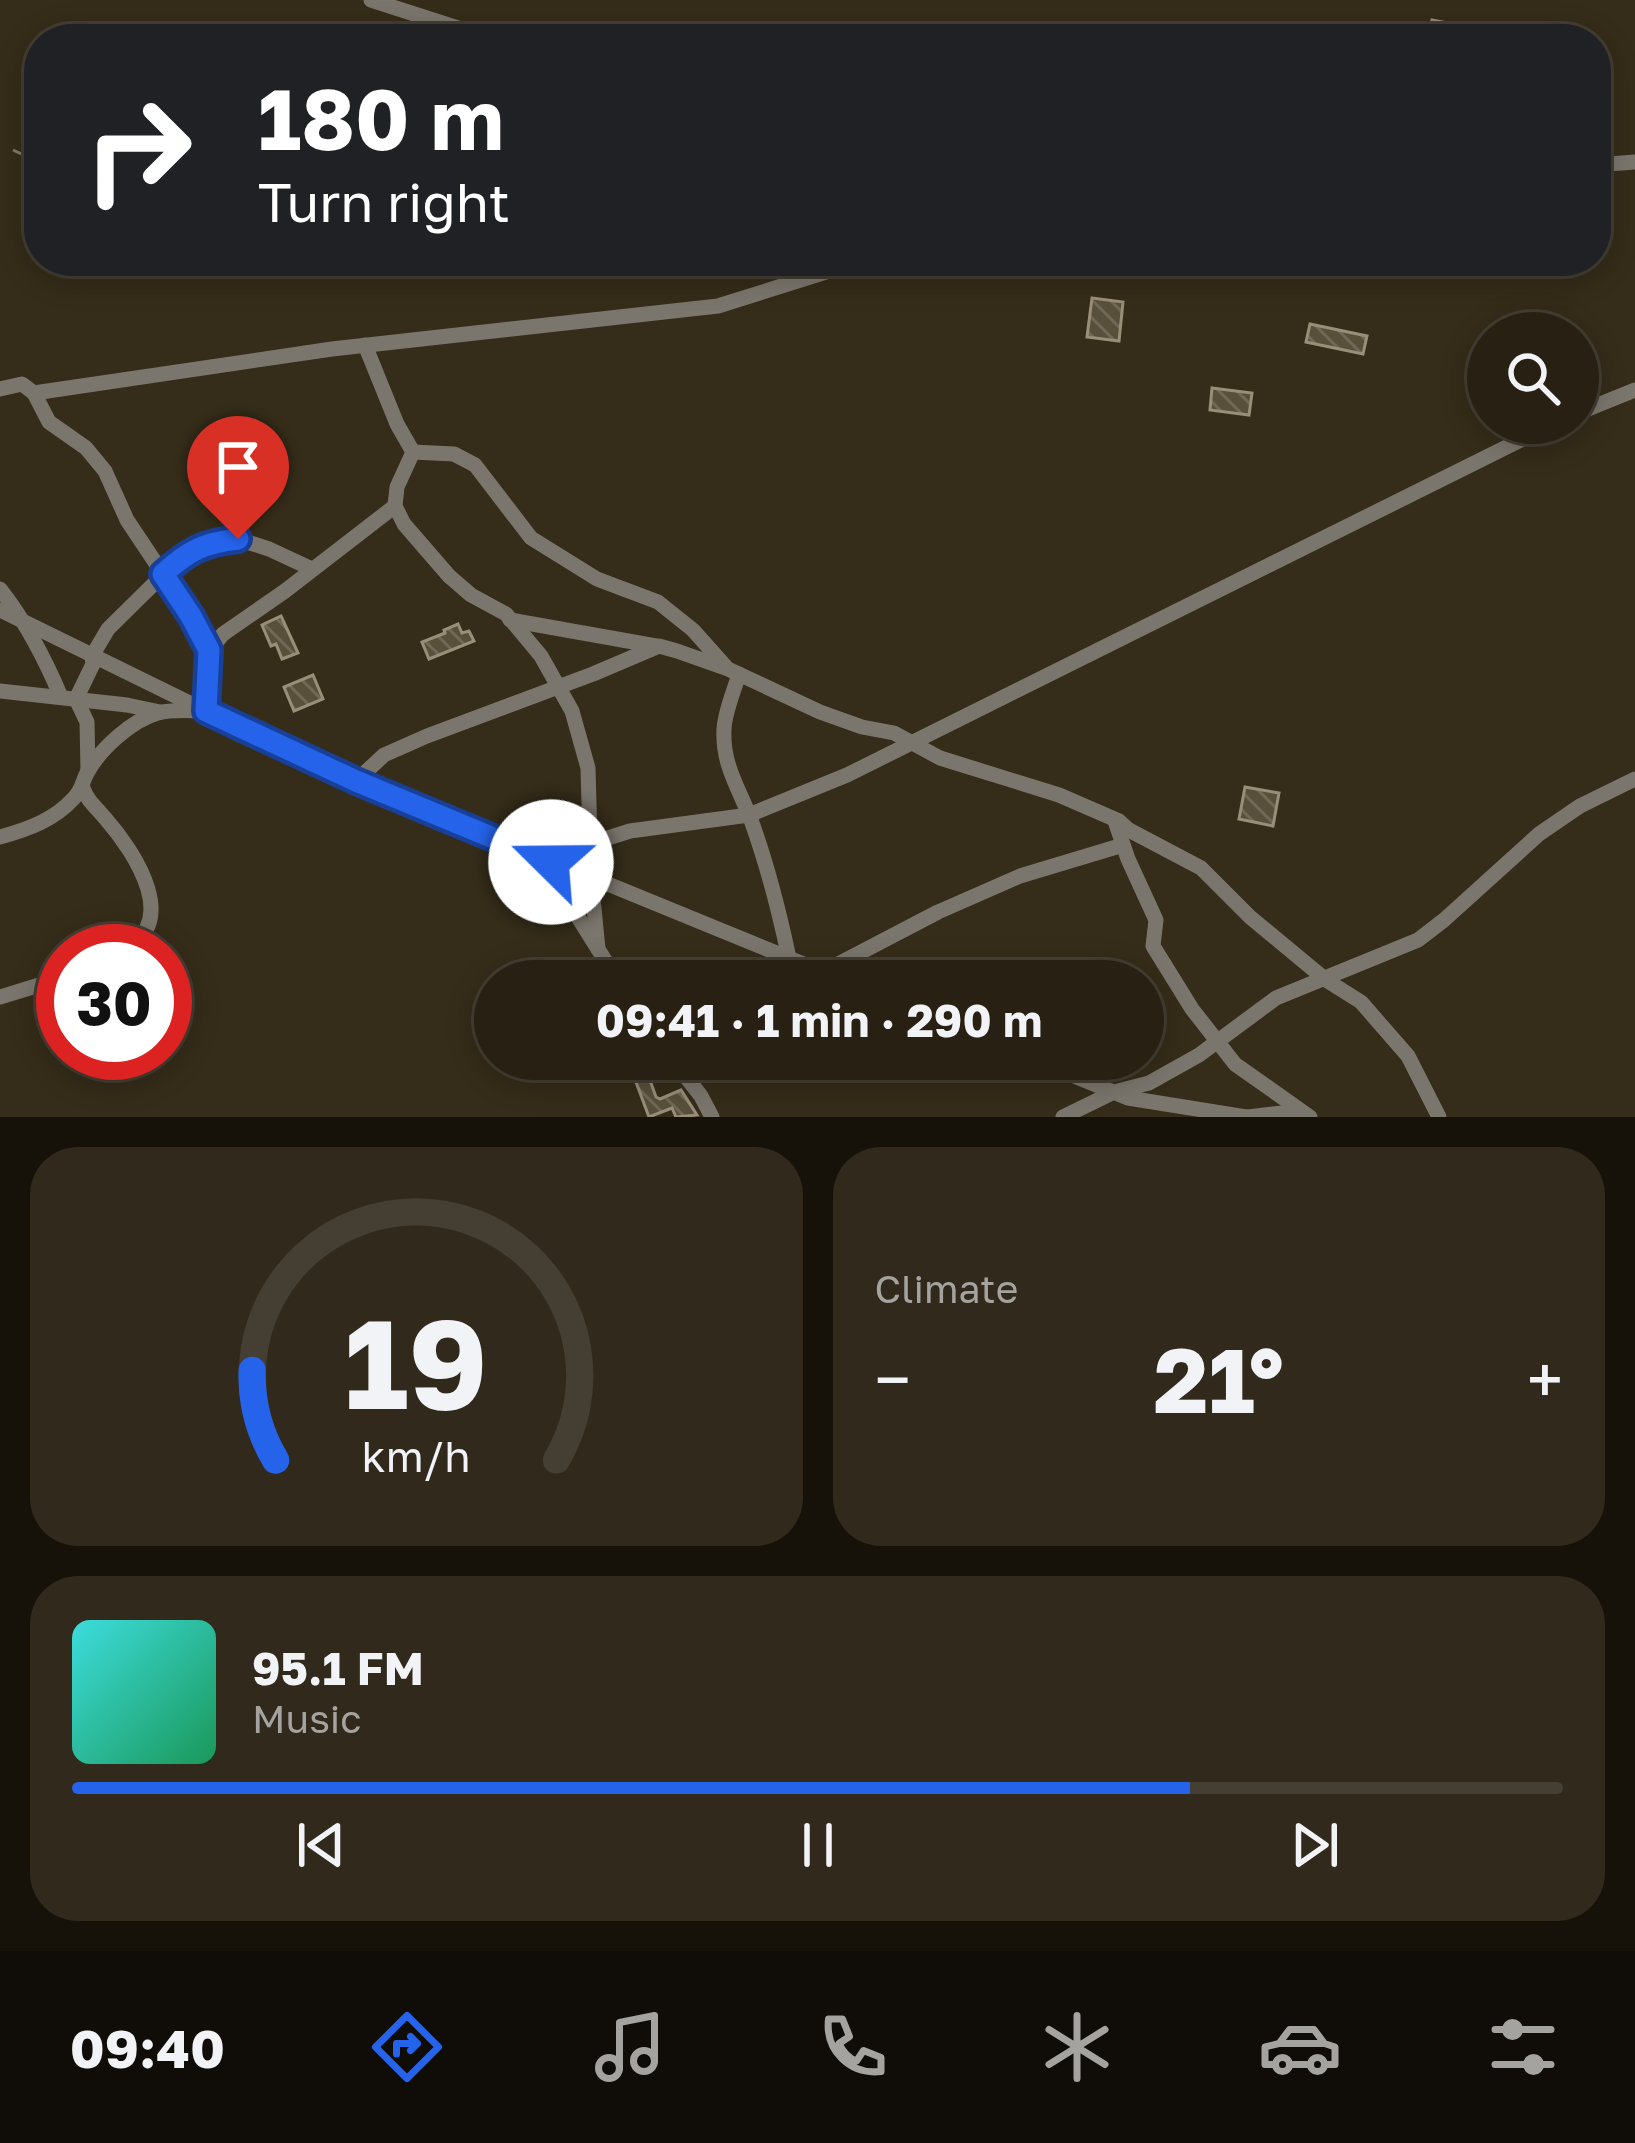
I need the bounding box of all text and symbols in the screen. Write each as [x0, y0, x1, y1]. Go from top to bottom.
text: 180 m [258, 68, 504, 168]
icon: right [60, 72, 216, 228]
text: Turn right [258, 169, 510, 234]
map controls [1467, 312, 1599, 444]
button: search [1467, 312, 1599, 444]
pin [187, 416, 289, 539]
icon: arrive [205, 434, 271, 500]
position arrow [488, 799, 614, 925]
speed limit sign: 30 [36, 924, 192, 1080]
text: 09:41 · 1 min · 290 m [596, 993, 1042, 1047]
text: Climate [875, 1265, 1018, 1312]
text: 19 [344, 1287, 488, 1436]
text: 21° [1154, 1325, 1284, 1433]
text: − [875, 1339, 911, 1419]
text: + [1527, 1339, 1563, 1419]
text: km/h [362, 1429, 471, 1480]
text: 95.1 FM [252, 1641, 424, 1695]
text: Music [252, 1695, 362, 1742]
icon: previous [288, 1812, 354, 1878]
icon: pause [785, 1812, 851, 1878]
icon: next [1282, 1812, 1348, 1878]
icon: directions [365, 2005, 449, 2089]
icon: music [588, 2005, 672, 2089]
icon: phone [811, 2005, 895, 2089]
icon: climate [1035, 2005, 1119, 2089]
icon: car [1258, 2005, 1342, 2089]
icon: filters [1481, 2005, 1565, 2089]
text: 09:40 [70, 2015, 225, 2080]

